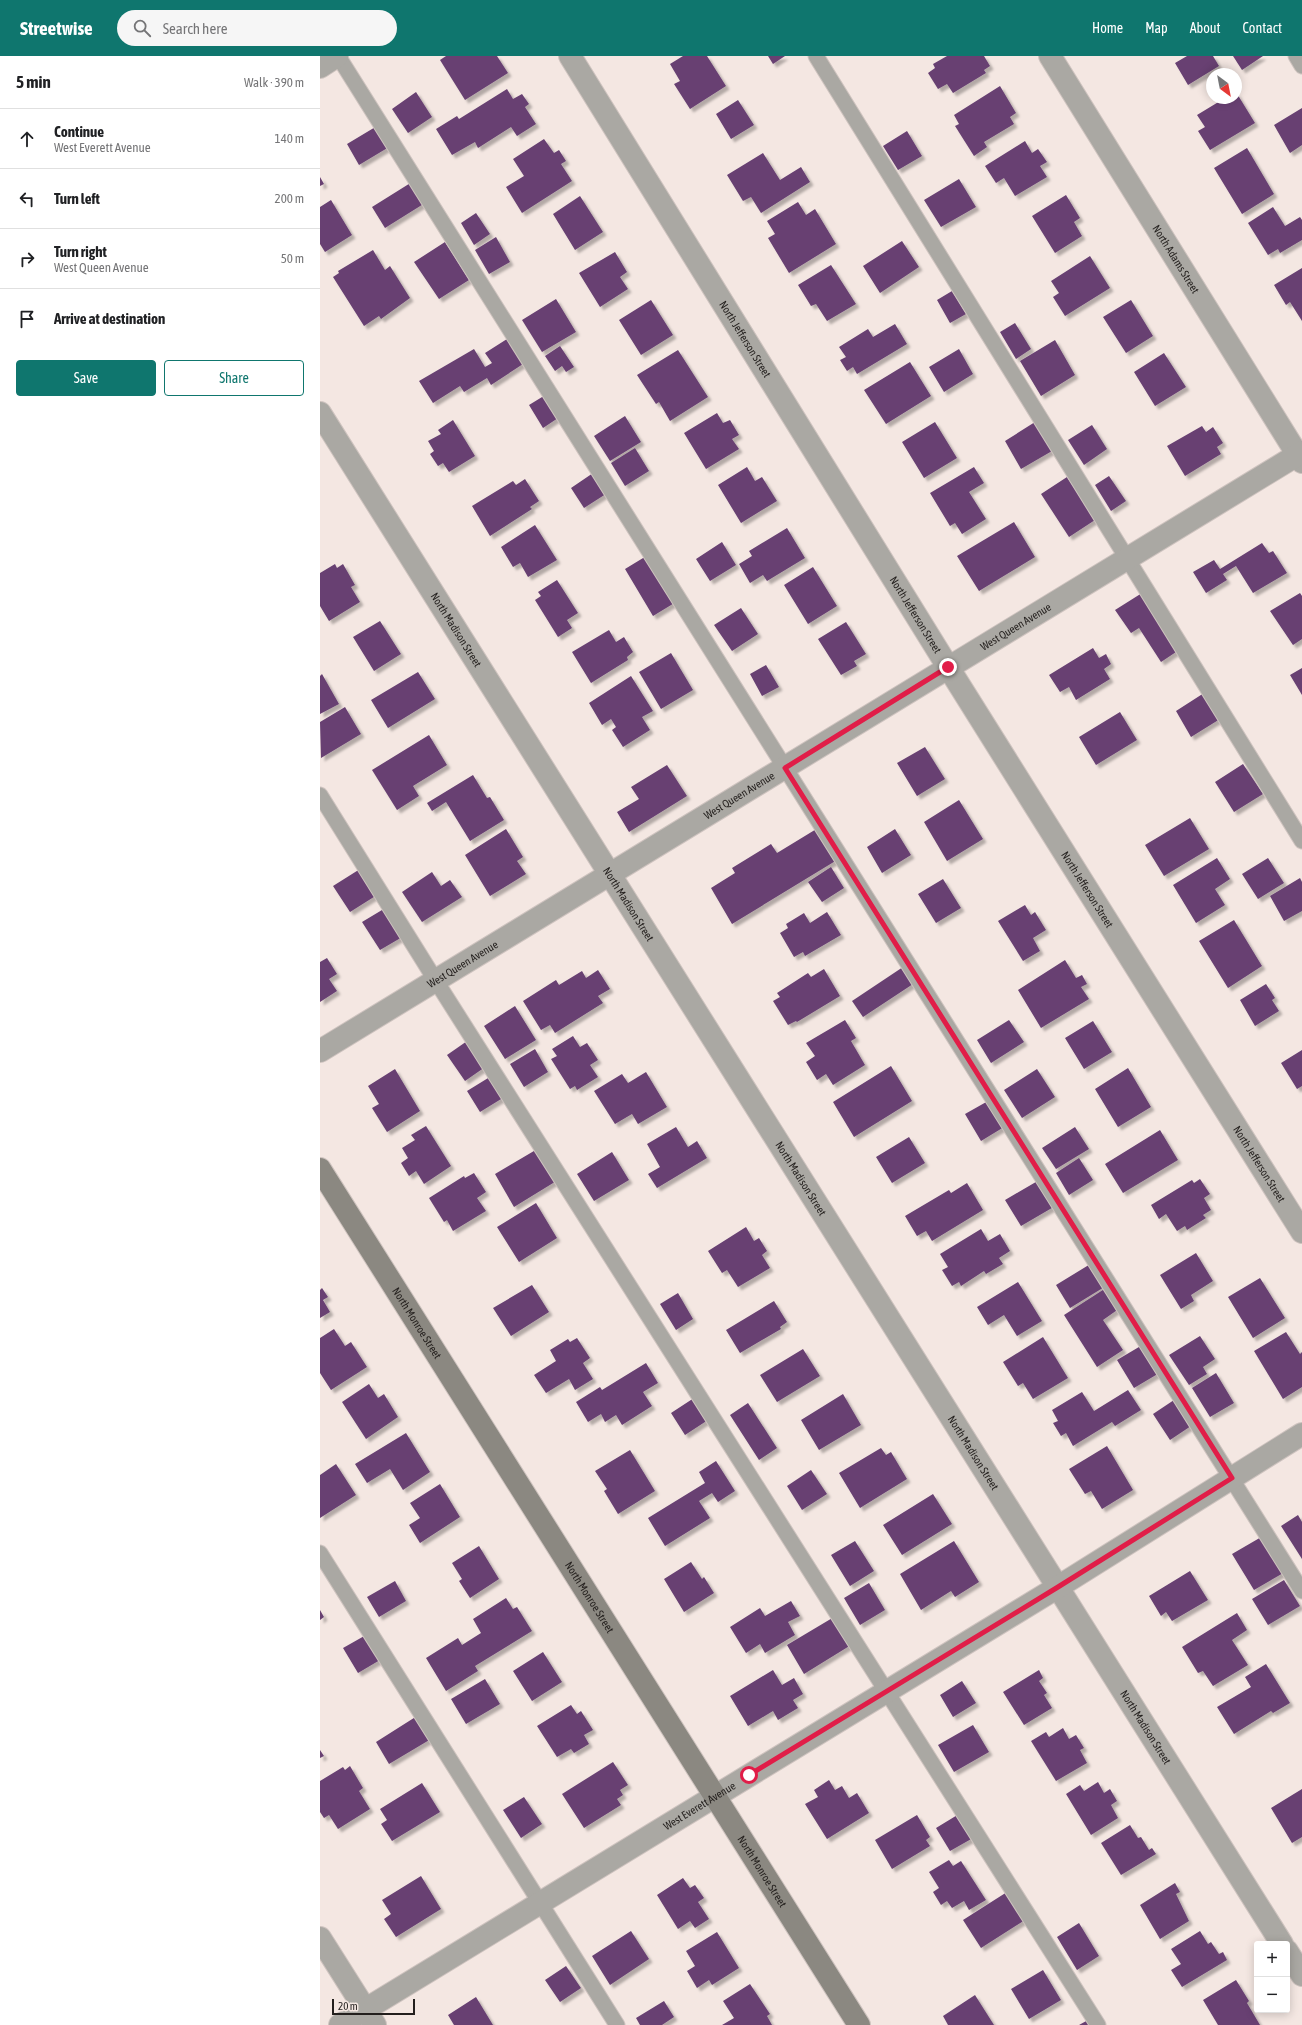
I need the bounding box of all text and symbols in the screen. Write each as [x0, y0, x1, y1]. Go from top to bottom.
search box [117, 10, 397, 46]
text: Streetwise [20, 17, 93, 39]
icon: search [131, 17, 153, 39]
text: Search here [163, 20, 227, 37]
text: Home [1092, 20, 1123, 36]
text: Map [1145, 20, 1168, 36]
text: About [1190, 20, 1221, 36]
text: Contact [1243, 20, 1282, 36]
north arrow [1206, 68, 1242, 104]
text: 5 min [16, 72, 51, 92]
text: Walk · 390 m [244, 75, 304, 90]
text: Continue [54, 123, 104, 140]
icon: ahead [16, 128, 38, 150]
text: 140 m [275, 131, 304, 146]
text: West Everett Avenue [54, 140, 151, 155]
icon: left [16, 188, 38, 210]
text: Turn left [54, 190, 100, 207]
text: 200 m [275, 191, 304, 206]
street label: North Adams Street [1150, 223, 1202, 295]
text: Turn right [54, 243, 107, 260]
icon: right [16, 248, 38, 270]
text: 50 m [281, 251, 304, 266]
text: West Queen Avenue [54, 260, 149, 275]
street label: North Jefferson Street [717, 299, 773, 380]
icon: arrive [16, 308, 38, 330]
text: Arrive at destination [54, 310, 165, 327]
button: Save [16, 360, 156, 396]
button: Share [164, 360, 304, 396]
street label: North Jefferson Street [887, 574, 944, 655]
street label: North Madison Street [428, 591, 484, 669]
street label: West Queen Avenue [978, 601, 1053, 653]
route end [939, 658, 957, 676]
street label: West Queen Avenue [702, 769, 777, 821]
street label: North Jefferson Street [1059, 849, 1116, 930]
street label: North Madison Street [601, 865, 656, 943]
street label: West Queen Avenue [425, 938, 500, 990]
street label: North Jefferson Street [1231, 1124, 1288, 1204]
street label: North Madison Street [773, 1139, 829, 1218]
street label: North Monroe Street [390, 1285, 444, 1361]
street label: North Madison Street [946, 1414, 1001, 1492]
street label: North Monroe Street [563, 1559, 616, 1635]
street label: North Madison Street [1118, 1688, 1173, 1766]
route start [740, 1766, 758, 1784]
street label: West Everett Avenue [661, 1779, 738, 1832]
street label: North Monroe Street [735, 1834, 789, 1909]
map controls [1254, 1941, 1290, 2013]
button: + [1254, 1941, 1290, 1977]
button: − [1254, 1977, 1290, 2013]
scale bar [332, 1997, 415, 2016]
text: 20 m [338, 2000, 358, 2012]

